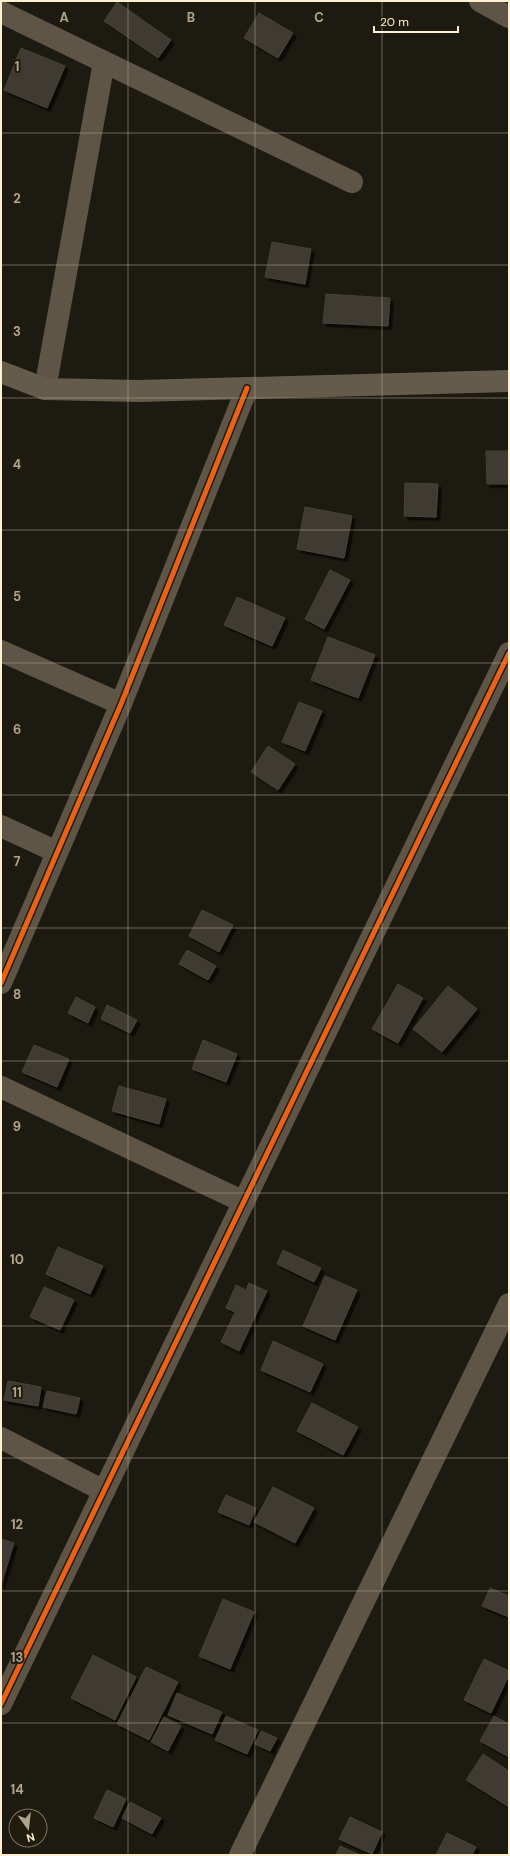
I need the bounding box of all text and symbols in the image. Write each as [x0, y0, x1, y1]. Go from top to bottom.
scale bar [374, 8, 458, 34]
text: A [59, 9, 69, 26]
text: B [187, 9, 195, 26]
text: C [314, 9, 324, 26]
text: 20 m [380, 14, 409, 30]
text: 1 [15, 58, 19, 75]
text: 2 [13, 190, 21, 207]
text: 3 [13, 323, 21, 340]
text: 4 [13, 456, 21, 473]
text: 5 [13, 588, 21, 605]
text: 6 [13, 721, 21, 738]
text: 7 [14, 853, 21, 870]
text: 8 [13, 986, 21, 1003]
text: 9 [13, 1118, 21, 1135]
text: 10 [10, 1251, 24, 1268]
text: 11 [12, 1384, 22, 1401]
text: 12 [11, 1516, 23, 1533]
text: 13 [11, 1649, 23, 1666]
text: 14 [10, 1781, 24, 1798]
north arrow [8, 1808, 48, 1848]
text: N [25, 1830, 36, 1845]

